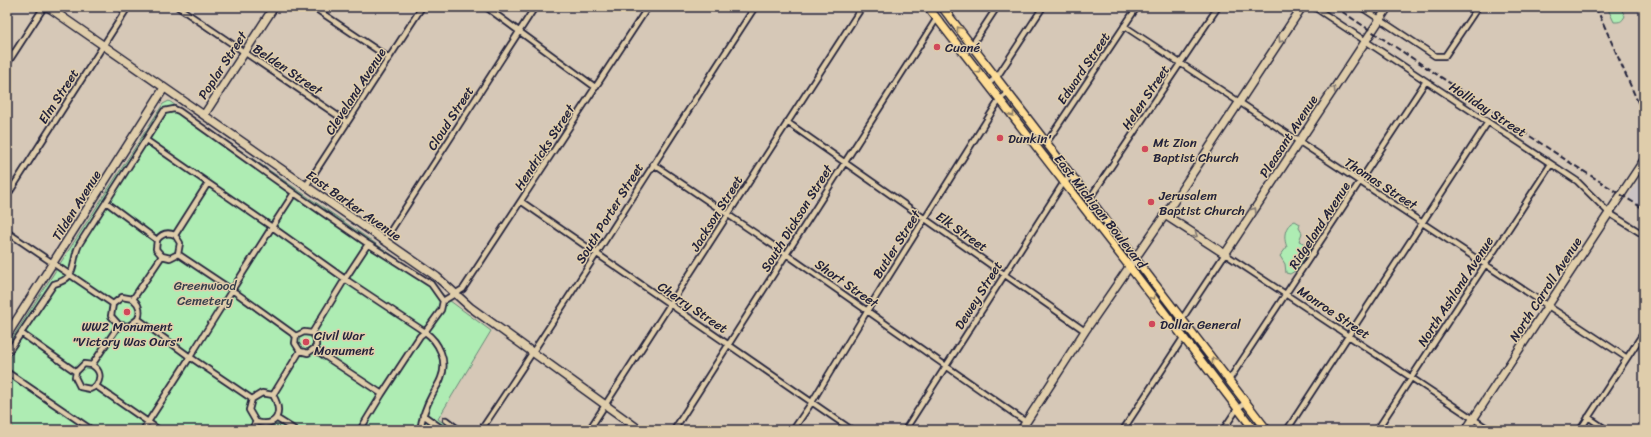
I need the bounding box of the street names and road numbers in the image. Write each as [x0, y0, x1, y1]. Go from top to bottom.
street label: Poplar Street [192, 26, 254, 104]
street label: Edward Street [1051, 27, 1116, 109]
street label: Belden Street [248, 38, 328, 102]
street label: Cleveland Avenue [318, 43, 392, 140]
street label: Helen Street [1115, 60, 1176, 134]
street label: Elm Street [32, 64, 85, 129]
street label: Holliday Street [1444, 76, 1531, 143]
street label: Cloud Street [421, 81, 480, 155]
street label: Pleasant Avenue [1253, 90, 1324, 182]
street label: Hendricks Street [508, 99, 581, 195]
street label: East Michigan Boulevard [1048, 149, 1154, 275]
street label: Thomas Street [1340, 151, 1423, 216]
street label: South Porter Street [569, 158, 650, 268]
street label: South Dickson Street [754, 159, 839, 276]
street label: East Barker Avenue [301, 164, 406, 247]
street label: Tilden Avenue [45, 165, 108, 245]
street label: Jackson Street [683, 170, 749, 257]
street label: Ridgeland Avenue [1282, 177, 1356, 274]
street label: Butler Street [866, 205, 927, 283]
street label: Elk Street [931, 205, 993, 258]
street label: North Ashland Avenue [1411, 231, 1500, 351]
street label: North Carroll Avenue [1503, 232, 1588, 346]
street label: Short Street [810, 253, 884, 314]
street label: Dewey Street [948, 256, 1009, 334]
street label: Cherry Street [653, 275, 733, 340]
street label: Monroe Street [1293, 280, 1375, 345]

